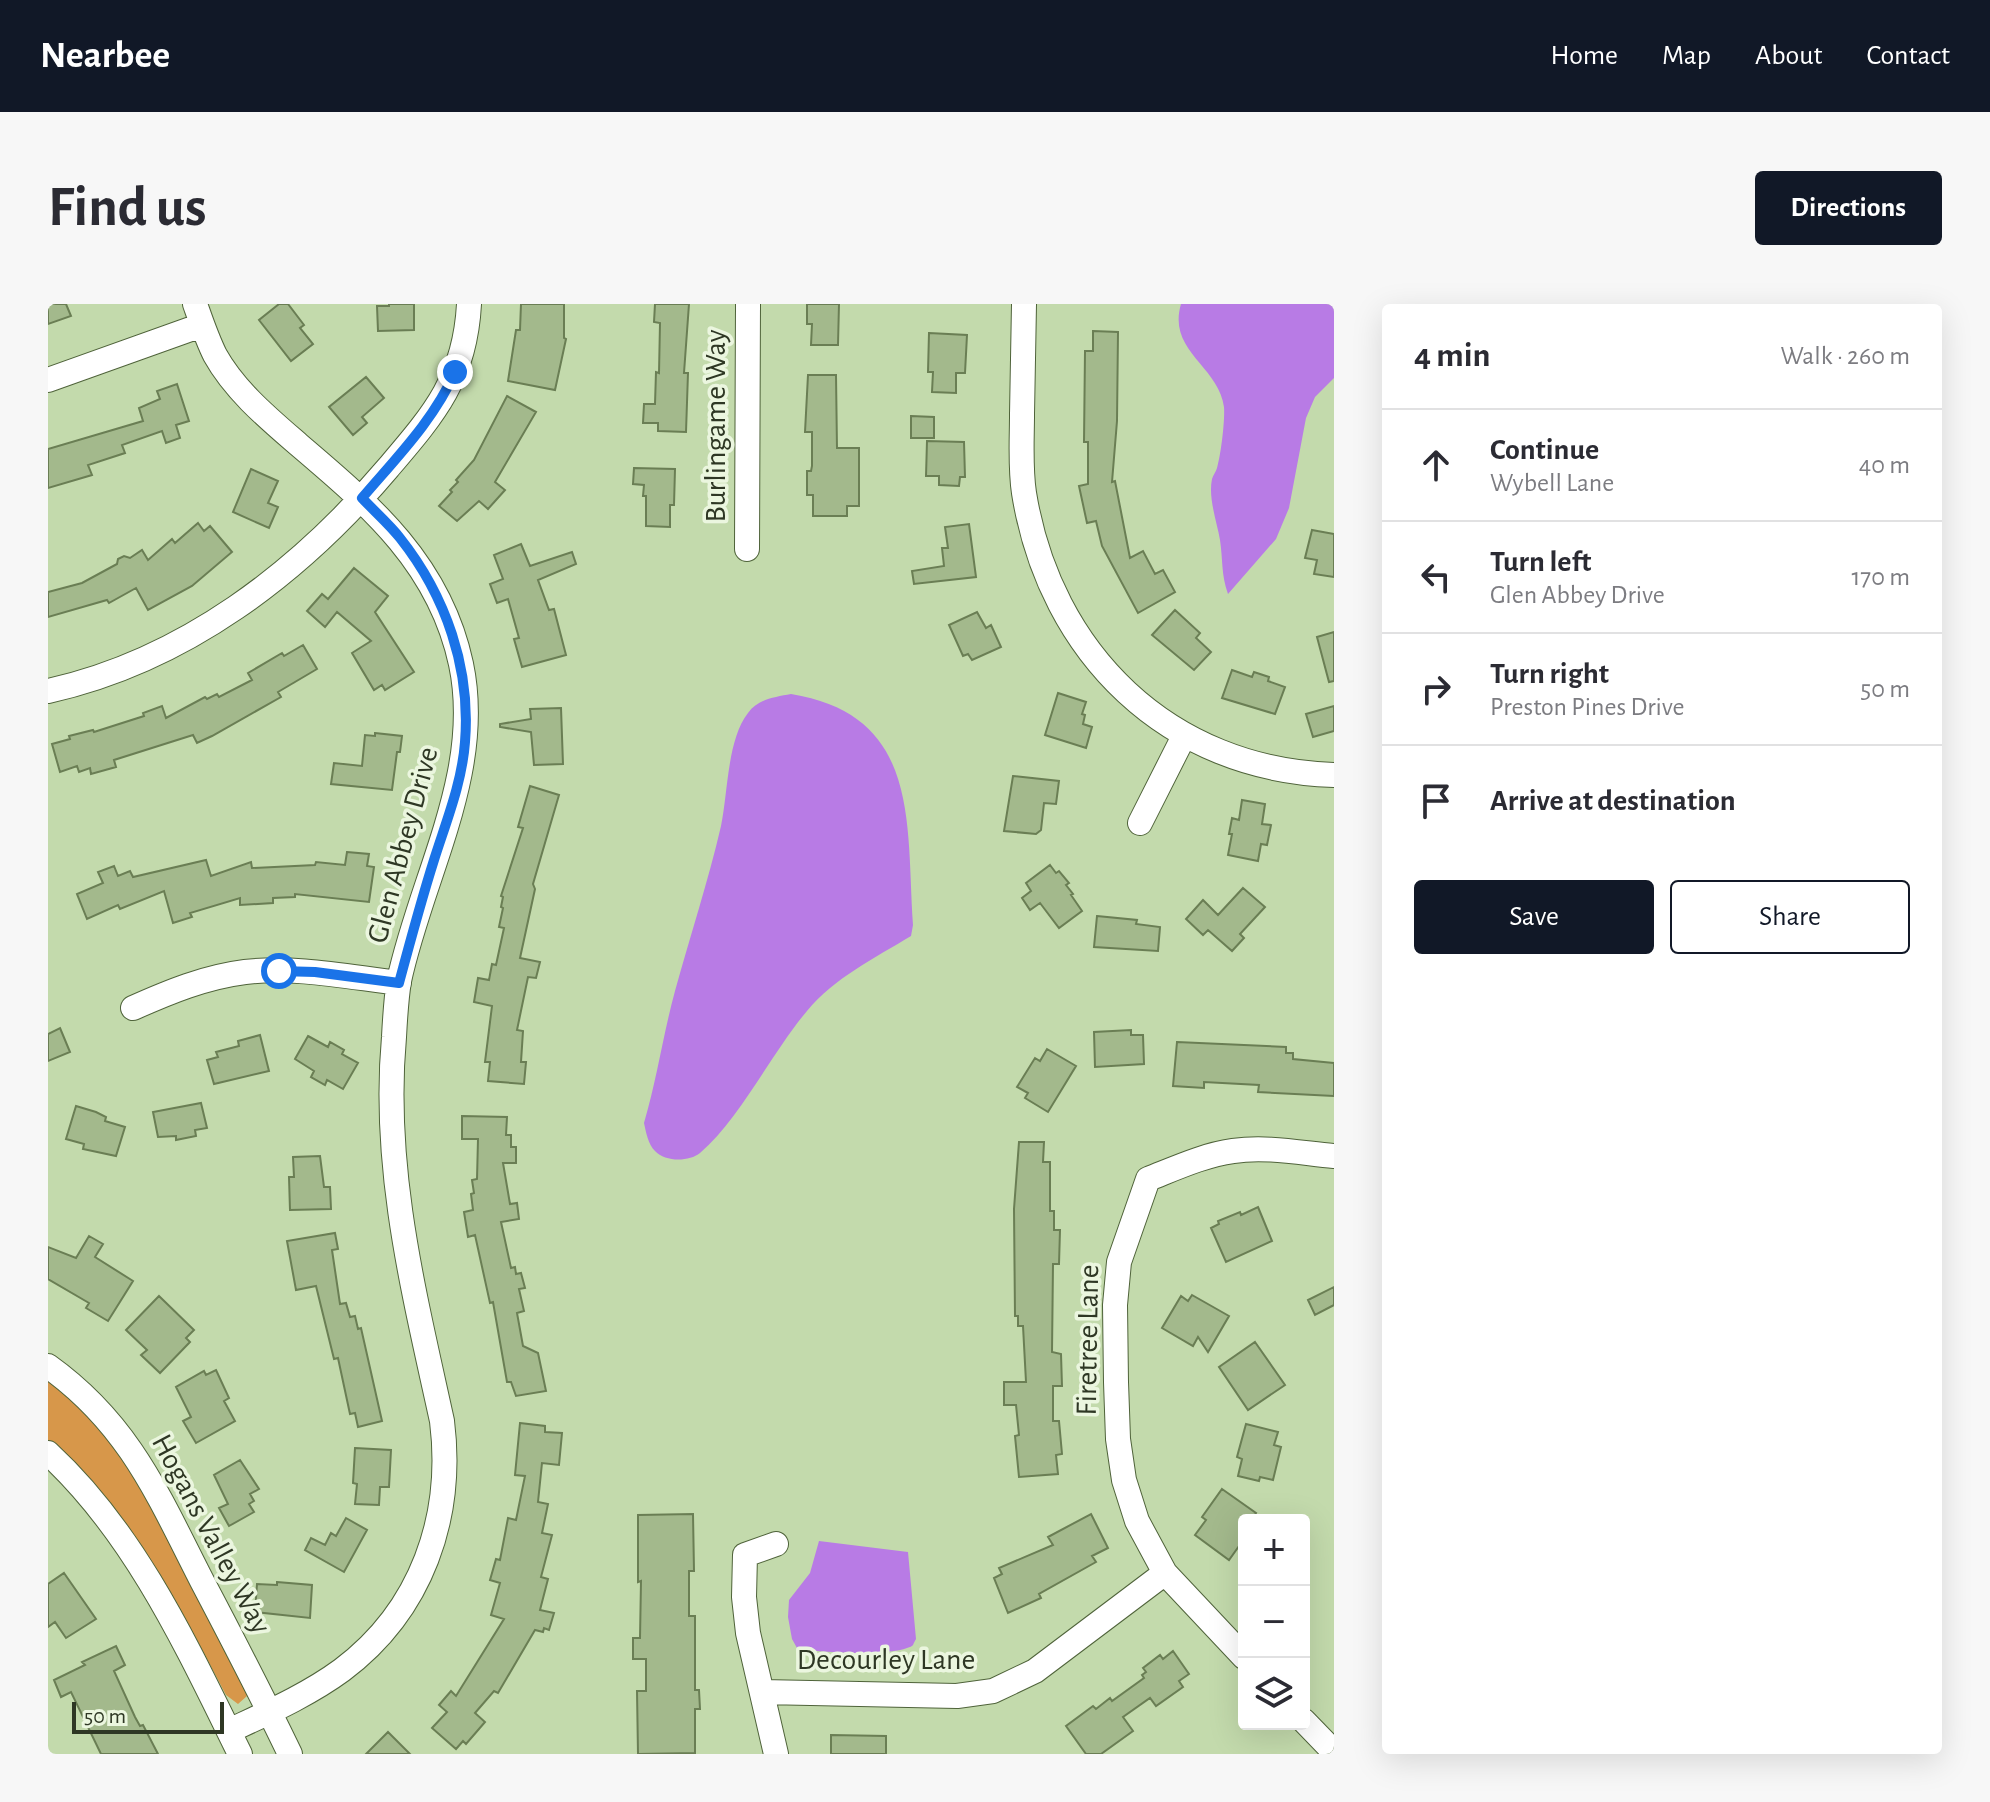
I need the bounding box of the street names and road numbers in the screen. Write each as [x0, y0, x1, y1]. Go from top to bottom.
street label: Burlingame Way [701, 329, 731, 523]
street label: Glen Abbey Drive [362, 744, 444, 946]
street label: Firetree Lane [1072, 1264, 1104, 1416]
street label: Hogans Valley Way [146, 1429, 276, 1639]
street label: Decourley Lane [797, 1645, 975, 1675]

